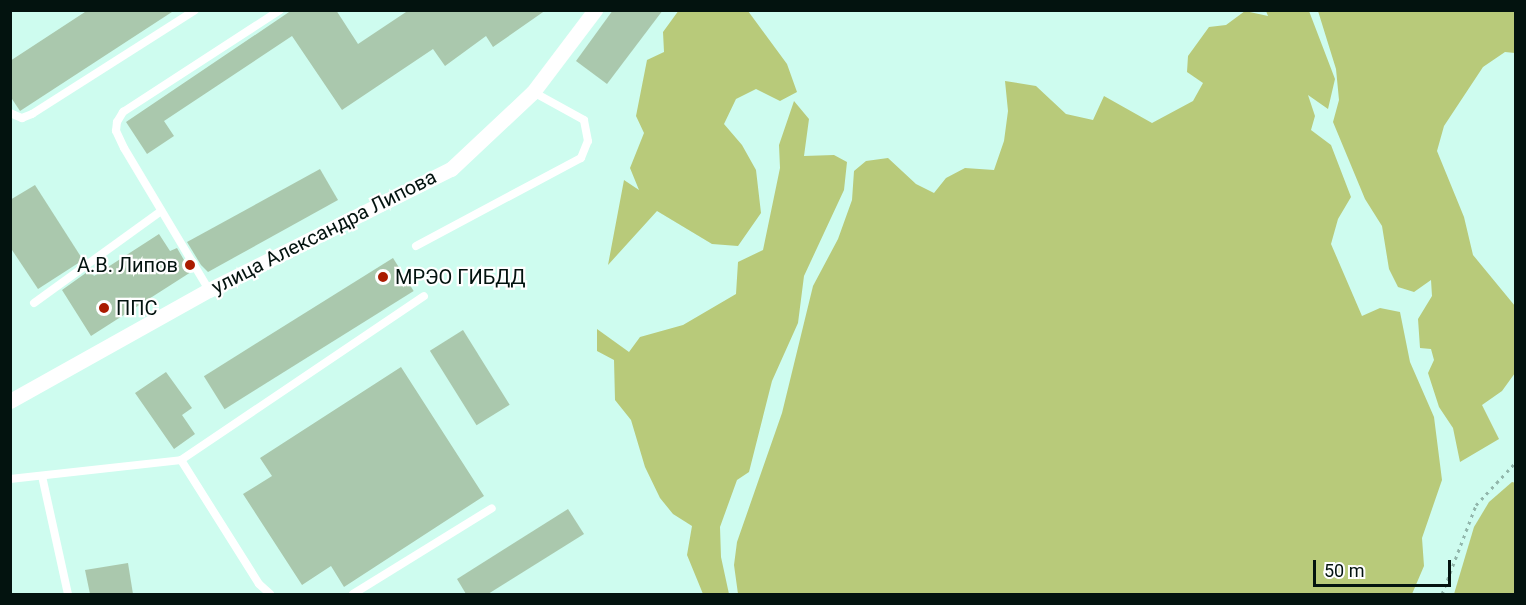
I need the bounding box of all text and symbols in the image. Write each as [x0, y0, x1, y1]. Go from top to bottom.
street label: улица Александра Липова [208, 165, 440, 299]
place label: А.В. Липов [77, 253, 178, 277]
marker: А.В. Липов [183, 258, 197, 272]
place label: МРЭО ГИБДД [395, 265, 526, 289]
marker: МРЭО ГИБДД [376, 270, 390, 284]
place label: ППС [116, 296, 158, 320]
marker: ППС [97, 301, 111, 315]
scale bar [1316, 548, 1454, 586]
text: 50 m [1324, 560, 1364, 581]

